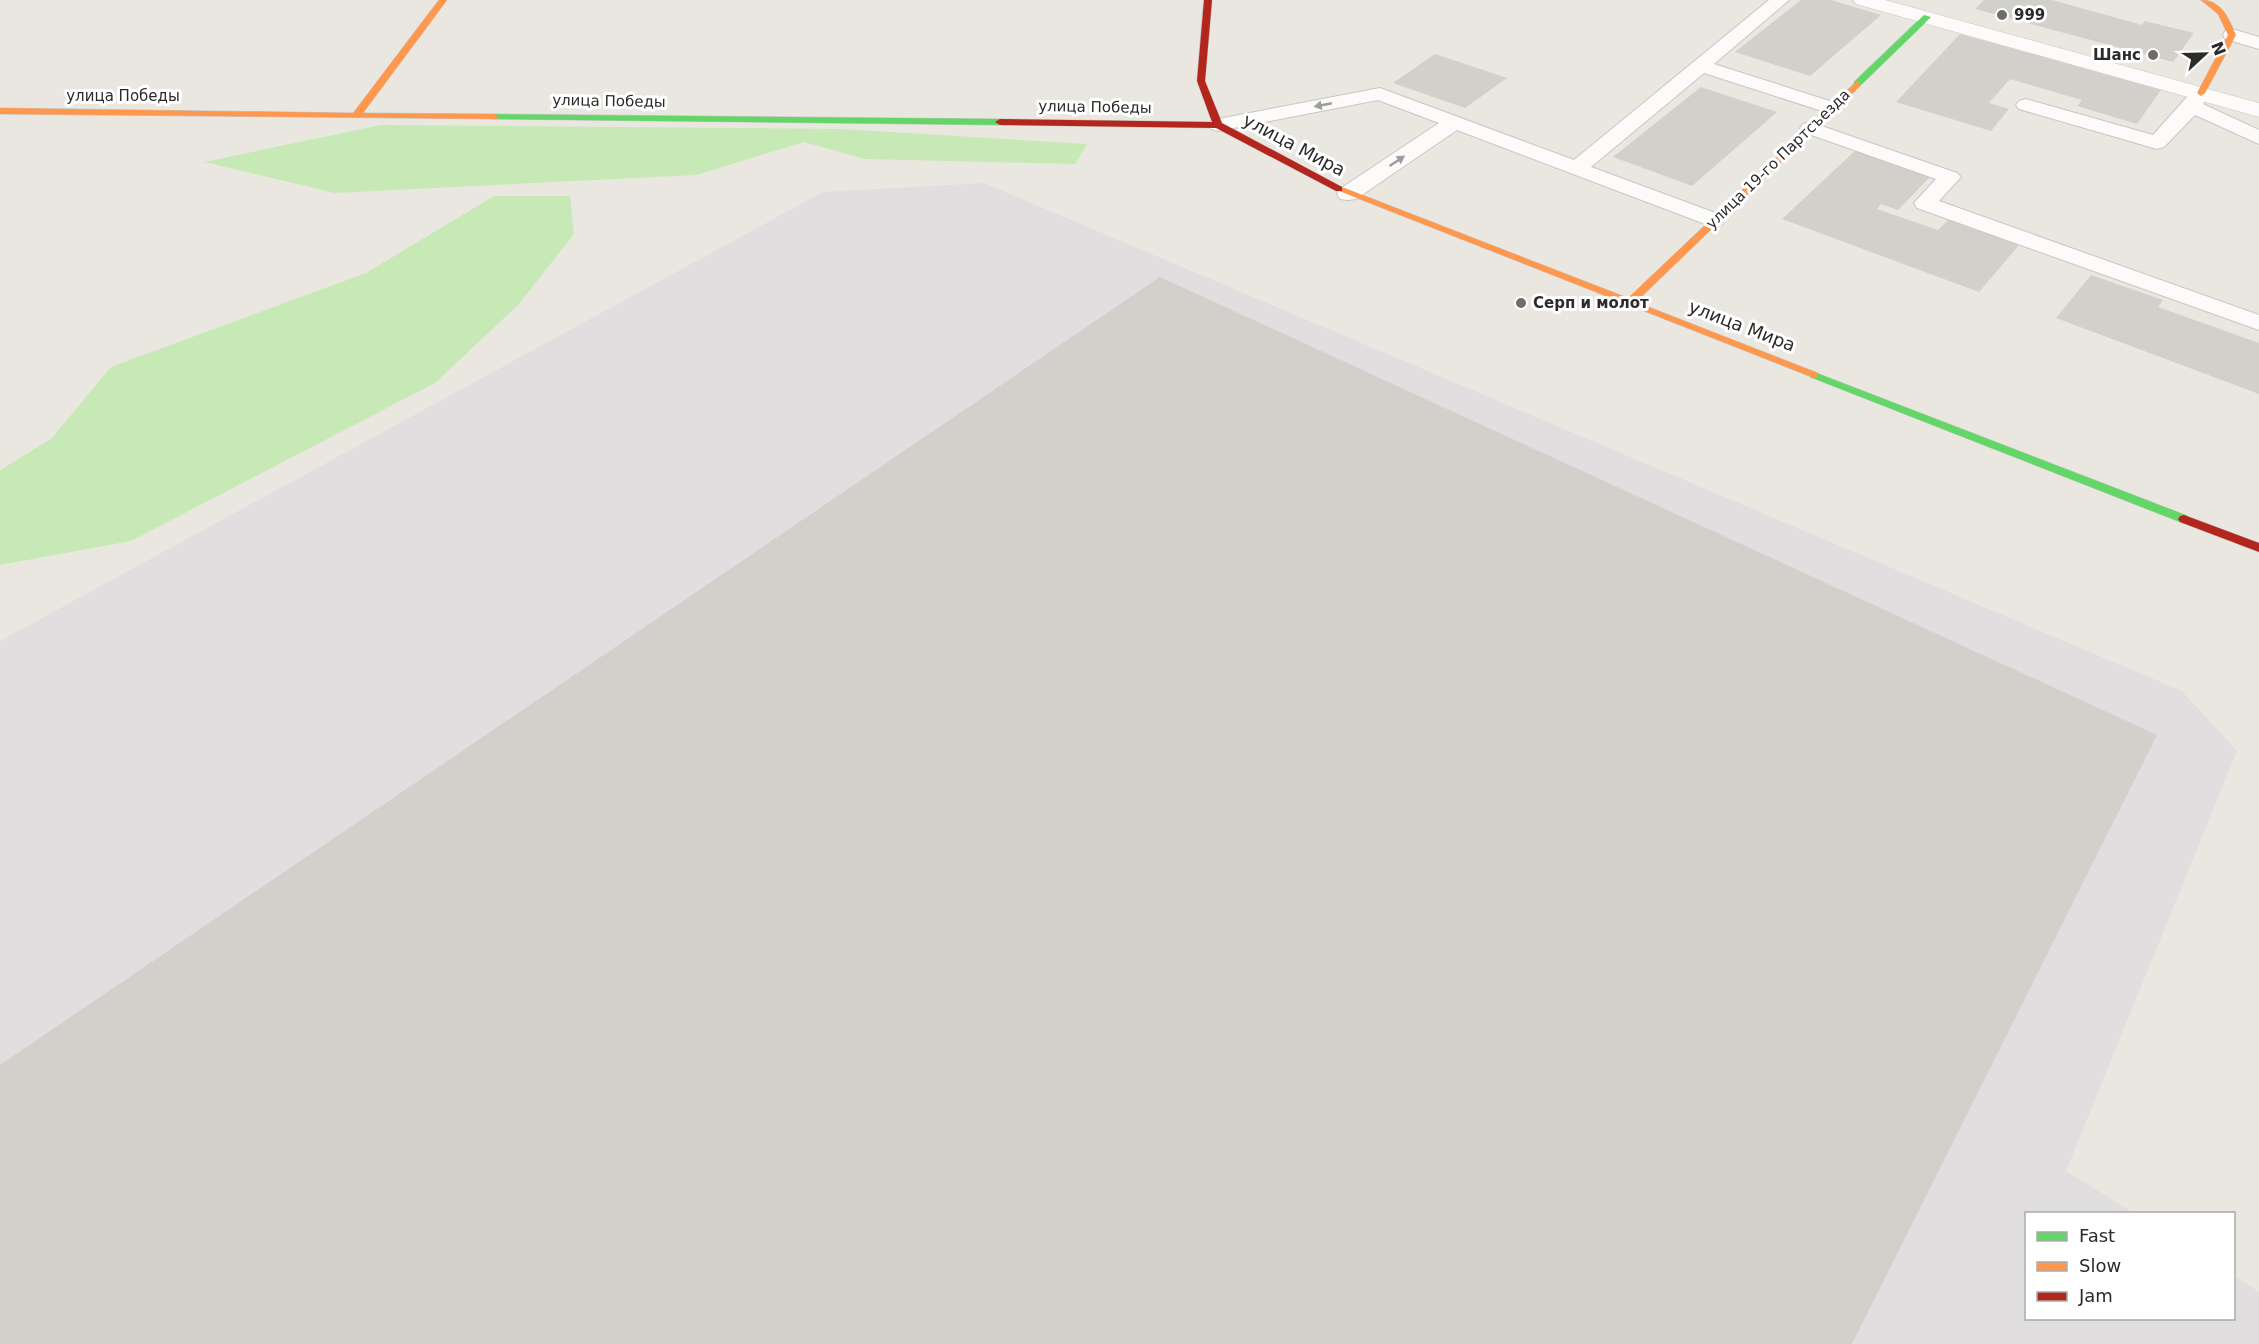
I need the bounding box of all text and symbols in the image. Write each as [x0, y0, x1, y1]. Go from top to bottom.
place label: 999 [2014, 6, 2045, 24]
marker: 999 [1995, 8, 2009, 22]
north arrow [2175, 24, 2235, 84]
text: N [2207, 39, 2230, 58]
place label: Шанс [2093, 46, 2141, 64]
marker: Шанс [2146, 48, 2160, 62]
street label: улица 19-го Партсъезда [1702, 85, 1854, 233]
street label: улица Победы [66, 87, 180, 105]
street label: улица Победы [552, 91, 666, 111]
street label: улица Победы [1038, 97, 1152, 117]
one-way arrow [1313, 101, 1332, 110]
street label: улица Мира [1240, 109, 1349, 180]
one-way arrow [1388, 155, 1404, 167]
place label: Серп и молот [1533, 294, 1649, 312]
marker: Серп и молот [1514, 296, 1528, 310]
street label: улица Мира [1686, 296, 1798, 356]
legend [2025, 1212, 2235, 1320]
text: Fast [2079, 1225, 2115, 1246]
text: Slow [2079, 1255, 2121, 1276]
text: Jam [2078, 1285, 2113, 1306]

